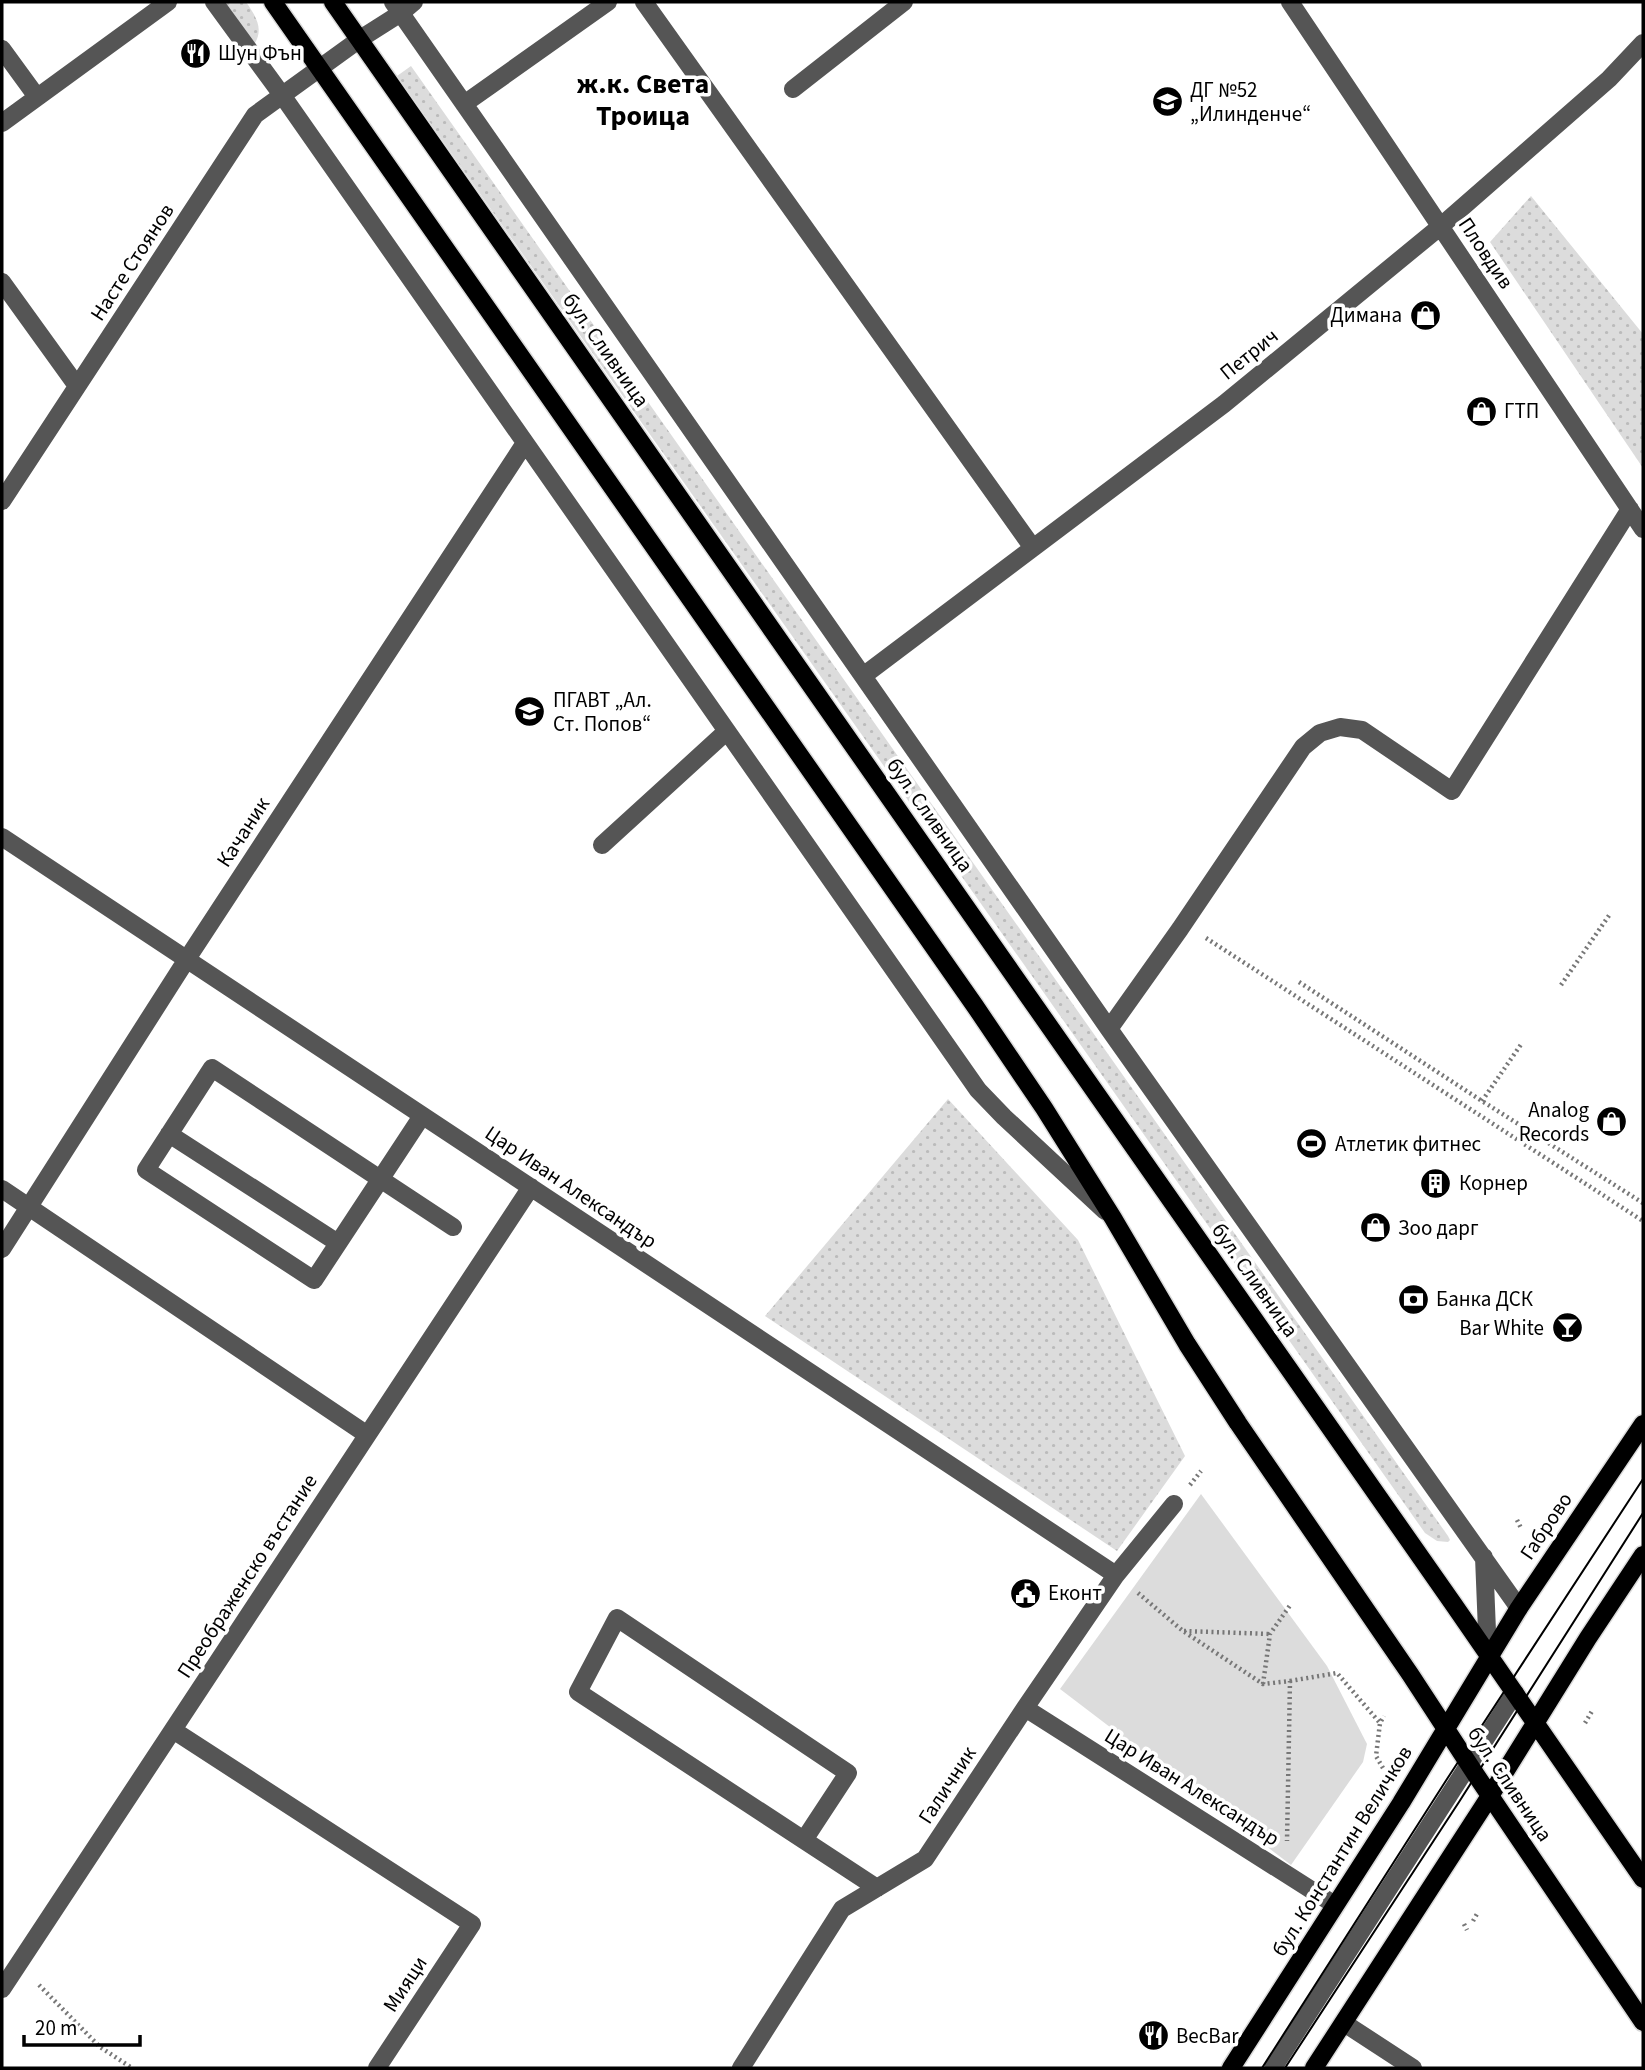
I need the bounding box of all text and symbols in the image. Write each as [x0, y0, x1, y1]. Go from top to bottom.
restaurant icon: Шун Фън [178, 36, 212, 70]
place label: Шун Фън [218, 38, 302, 68]
district label: ж.к. Света Троица [577, 64, 709, 136]
place label: ДГ №52 „Илинденче“ [1190, 75, 1311, 129]
school or university icon: ДГ №52 „Илинденче“ [1150, 85, 1184, 119]
street label: Насте Стоянов [83, 197, 181, 327]
street label: Пловдив [1451, 211, 1521, 295]
street label: бул. Сливница [556, 287, 656, 413]
shop icon: Димана [1408, 298, 1442, 332]
place label: Димана [1330, 300, 1402, 330]
street label: Петрич [1213, 321, 1285, 387]
shop icon: ГТП [1464, 394, 1498, 428]
place label: ГТП [1504, 396, 1539, 426]
place label: ПГАВТ „Ал. Ст. Попов“ [553, 685, 652, 739]
school or university icon: ПГАВТ „Ал. Ст. Попов“ [513, 695, 547, 729]
street label: бул. Сливница [880, 752, 980, 878]
street label: Качаник [209, 791, 277, 873]
place label: Analog Records [1519, 1095, 1589, 1149]
shop icon: Analog Records [1595, 1105, 1629, 1139]
street label: Цар Иван Александър [479, 1118, 663, 1256]
sports icon: Атлетик фитнес [1295, 1127, 1329, 1161]
place label: Атлетик фитнес [1335, 1129, 1482, 1159]
building icon: Корнер [1419, 1166, 1453, 1200]
place label: Корнер [1459, 1168, 1528, 1198]
shop icon: Зоо дарг [1358, 1211, 1392, 1245]
place label: Зоо дарг [1398, 1213, 1479, 1243]
street label: бул. Сливница [1205, 1217, 1305, 1343]
bank icon: Банка ДСК [1396, 1282, 1430, 1316]
place label: Банка ДСК [1436, 1284, 1534, 1314]
bar icon: Bar White [1550, 1311, 1584, 1345]
place label: Bar White [1459, 1313, 1544, 1343]
street label: Преображенско въстание [170, 1468, 324, 1684]
street label: Габрово [1512, 1486, 1580, 1566]
public building icon: Еконт [1008, 1576, 1042, 1610]
place label: Еконт [1048, 1578, 1102, 1608]
street label: бул. Сливница [1460, 1720, 1560, 1848]
street label: Цар Иван Александър [1099, 1721, 1285, 1853]
street label: Галичник [911, 1740, 984, 1830]
street label: бул. Константин Величков [1265, 1740, 1419, 1962]
street label: Мияци [376, 1950, 434, 2018]
scale bar [24, 2004, 140, 2048]
text: 20 m [35, 2013, 77, 2043]
restaurant icon: BecBar [1136, 2019, 1170, 2053]
place label: BecBar [1176, 2021, 1239, 2051]

